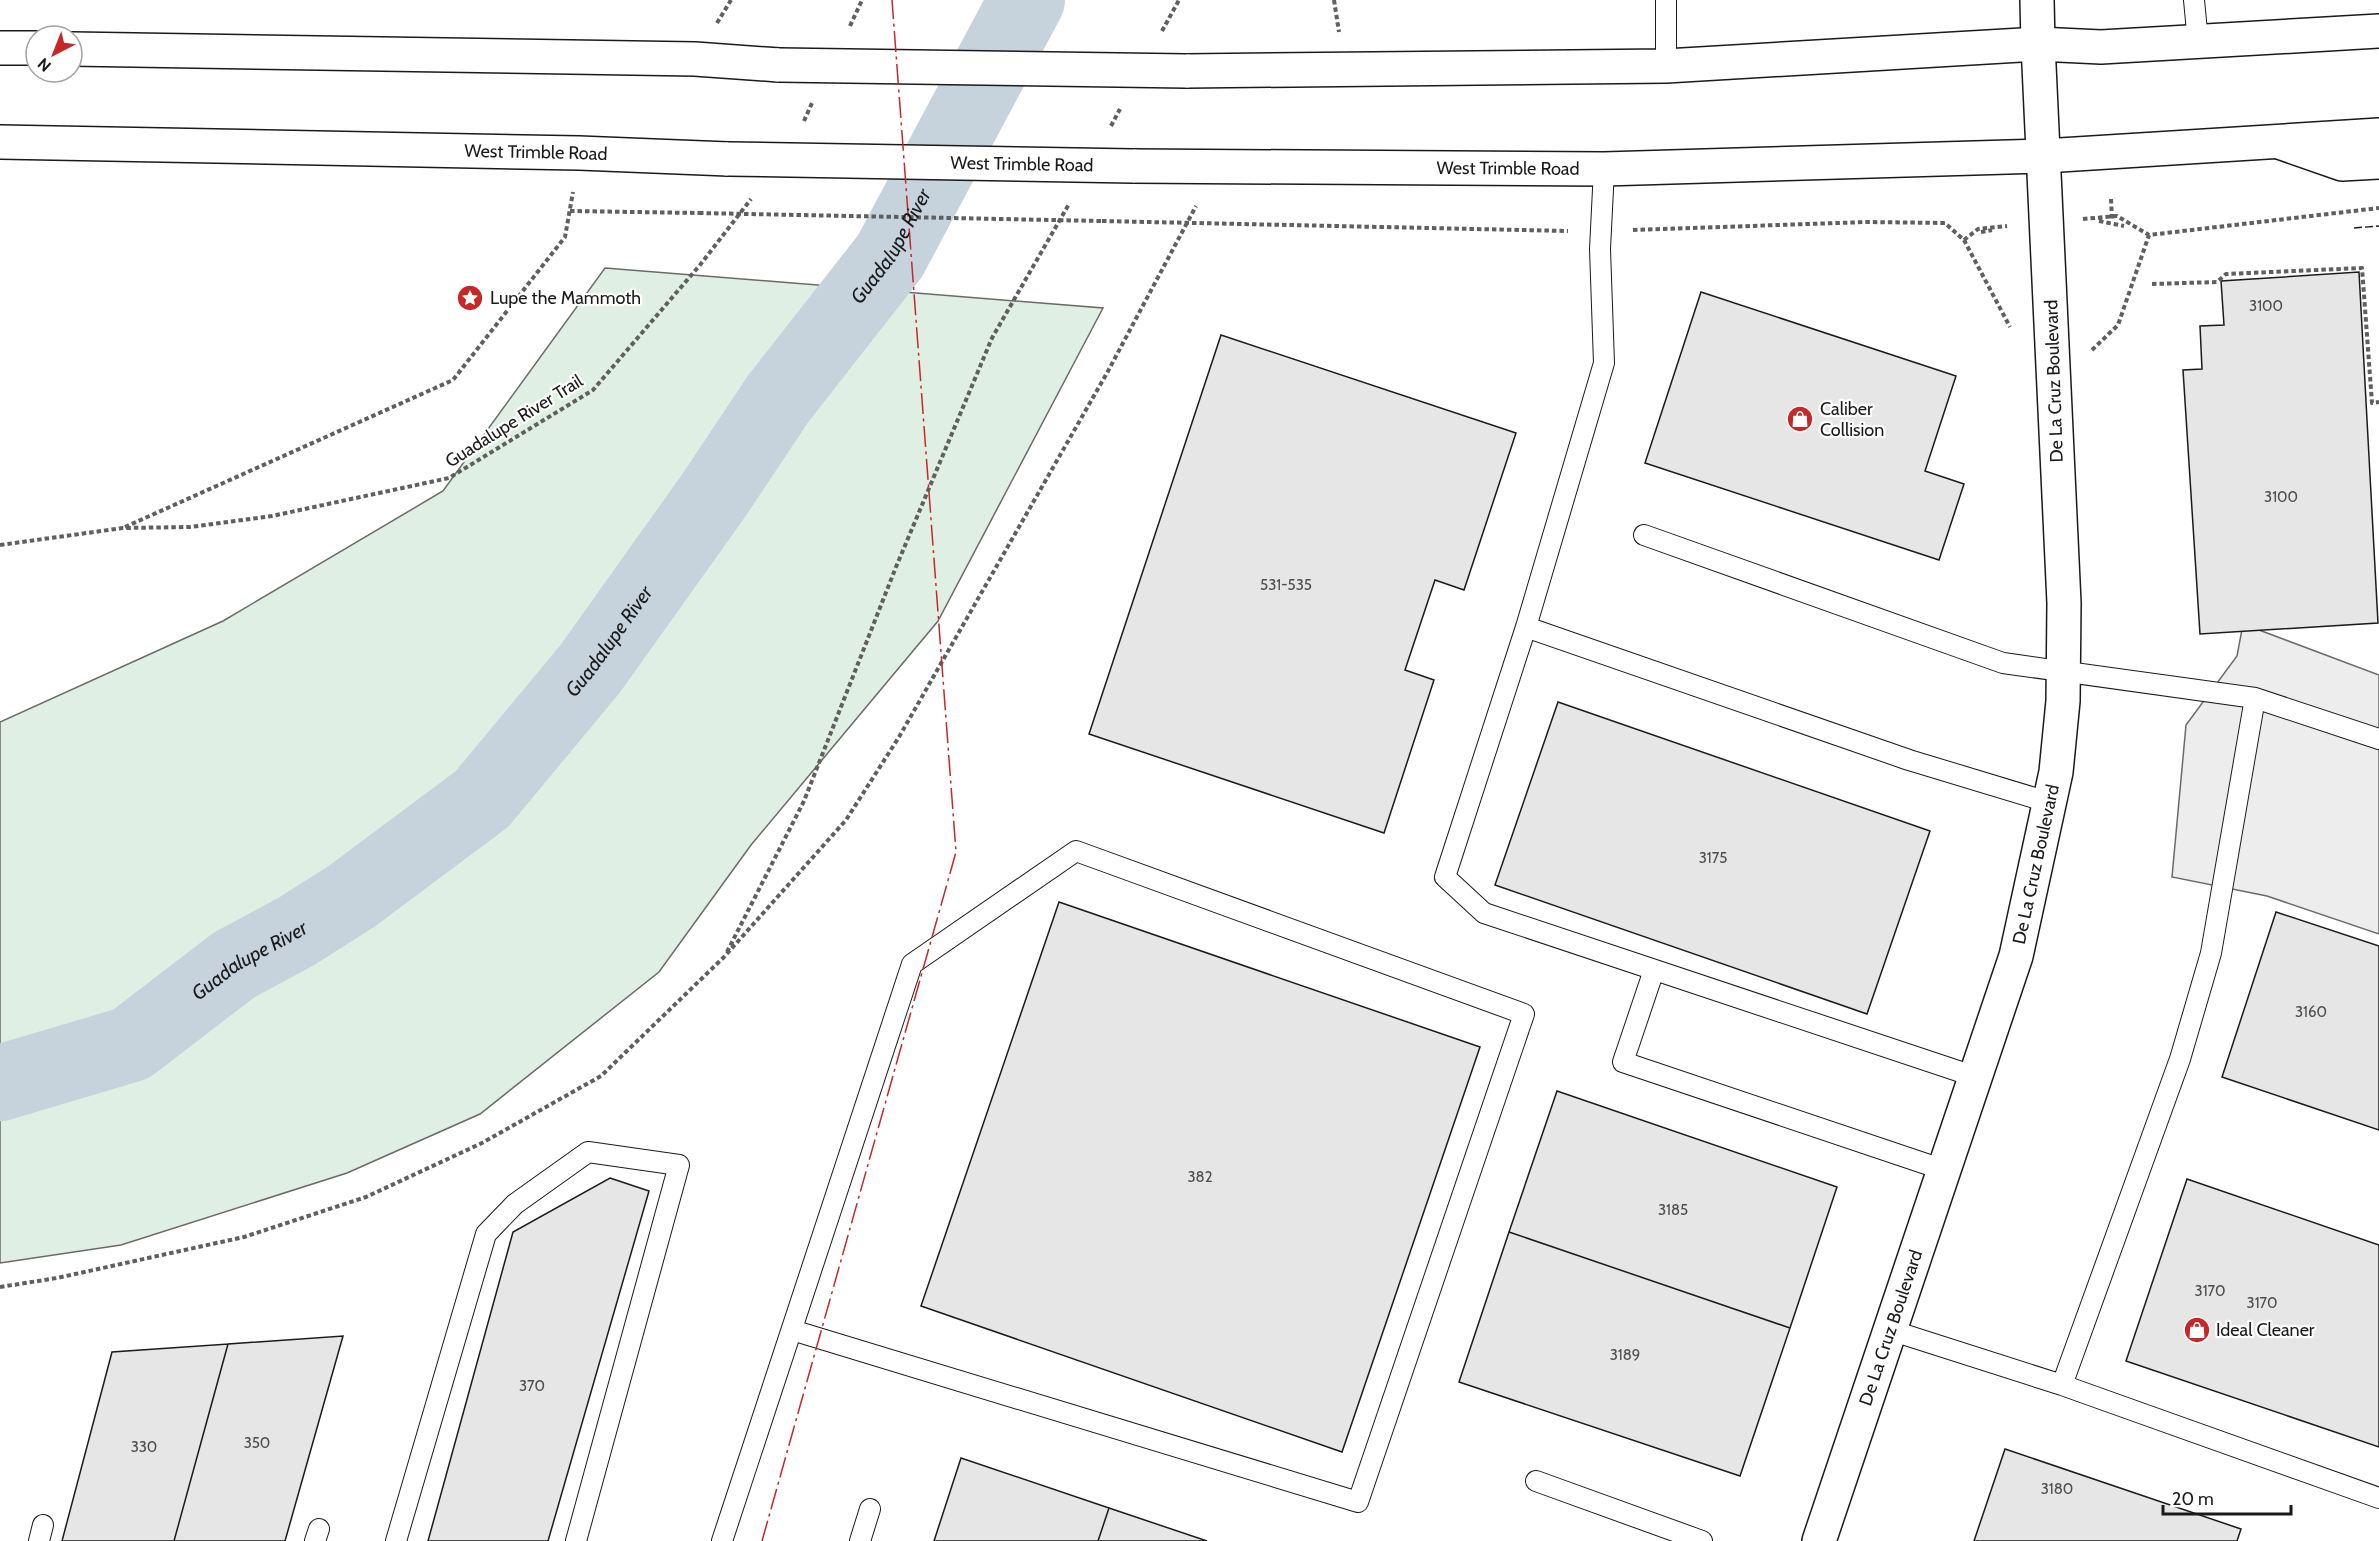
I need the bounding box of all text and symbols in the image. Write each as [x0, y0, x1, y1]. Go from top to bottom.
north arrow [24, 24, 84, 84]
text: N [34, 54, 55, 76]
street label: West Trimble Road [464, 140, 608, 165]
street label: West Trimble Road [950, 152, 1094, 176]
street label: West Trimble Road [1436, 157, 1580, 180]
water label: Guadalupe River [845, 184, 936, 308]
place icon: Lupe the Mammoth [455, 283, 485, 313]
place label: Lupe the Mammoth [490, 287, 641, 309]
house number: 3100 [2249, 297, 2283, 315]
street label: De La Cruz Boulevard [2040, 299, 2068, 463]
street label: Guadalupe River Trail [441, 369, 588, 472]
place label: Caliber Collision [1820, 398, 1884, 441]
shop icon: Caliber Collision [1785, 404, 1815, 434]
house number: 3100 [2264, 488, 2298, 506]
house number: 531-535 [1260, 576, 1312, 594]
water label: Guadalupe River [560, 580, 658, 702]
street label: De La Cruz Boulevard [2008, 782, 2064, 946]
house number: 3175 [1699, 849, 1727, 867]
water label: Guadalupe River [187, 915, 312, 1005]
house number: 3160 [2295, 1003, 2327, 1021]
house number: 382 [1187, 1168, 1213, 1186]
house number: 3185 [1658, 1201, 1688, 1219]
street label: De La Cruz Boulevard [1854, 1247, 1927, 1408]
house number: 3170 [2195, 1282, 2225, 1300]
house number: 3170 [2247, 1294, 2277, 1312]
shop icon: Ideal Cleaner [2182, 1315, 2212, 1345]
place label: Ideal Cleaner [2216, 1319, 2315, 1341]
house number: 3189 [1610, 1346, 1640, 1364]
house number: 370 [519, 1377, 545, 1395]
house number: 350 [244, 1434, 270, 1452]
house number: 330 [131, 1438, 157, 1456]
scale bar [2163, 1478, 2290, 1516]
house number: 3180 [2041, 1480, 2073, 1498]
text: 20 m [2172, 1488, 2214, 1510]

